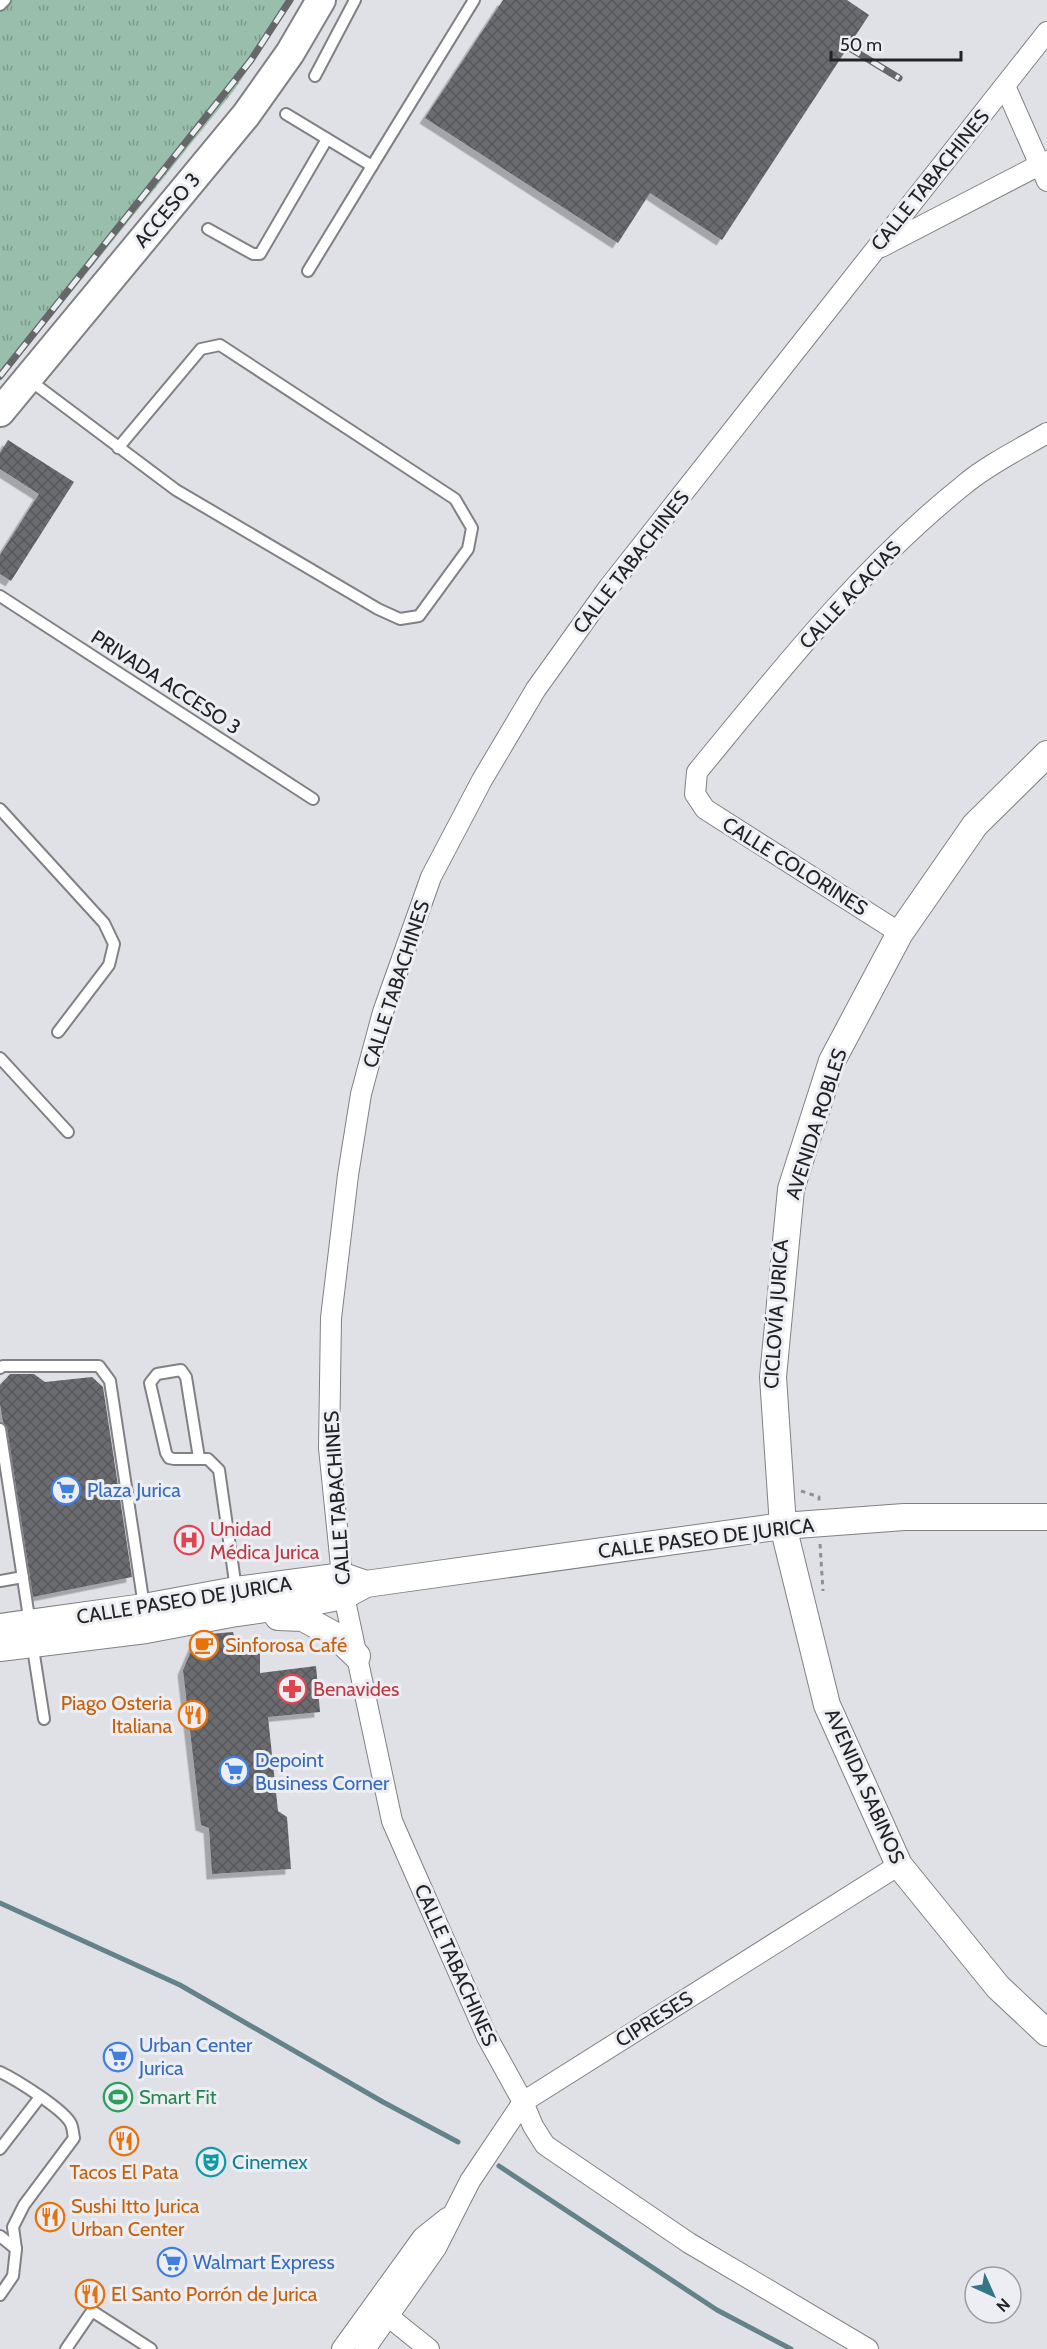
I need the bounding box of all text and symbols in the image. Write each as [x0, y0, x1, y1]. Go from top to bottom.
scale bar [831, 24, 962, 62]
text: 50 m [840, 34, 882, 56]
street label: CALLE TABACHINES [866, 104, 994, 255]
street label: ACCESO 3 [129, 168, 205, 252]
street label: CALLE TABACHINES [568, 486, 694, 638]
street label: CALLE ACACIAS [794, 536, 906, 654]
street label: PRIVADA ACCESO 3 [87, 625, 245, 739]
street label: CALLE COLORINES [718, 812, 872, 920]
street label: CALLE TABACHINES [358, 897, 434, 1071]
street label: AVENIDA ROBLES [780, 1045, 852, 1202]
street label: CICLOVÍA JURICA [759, 1238, 793, 1390]
street label: CALLE TABACHINES [319, 1410, 355, 1586]
supermarket icon: Plaza Jurica [50, 1474, 82, 1506]
place label: Plaza Jurica [87, 1478, 181, 1502]
street label: CALLE PASEO DE JURICA [597, 1513, 816, 1563]
place label: Unidad Médica Jurica [210, 1517, 320, 1564]
hospital icon: Unidad Médica Jurica [173, 1524, 205, 1556]
street label: CALLE PASEO DE JURICA [75, 1571, 294, 1629]
cafe icon: Sinforosa Café [188, 1629, 220, 1661]
place label: Sinforosa Café [225, 1633, 347, 1657]
pharmacy icon: Benavides [276, 1673, 308, 1705]
place label: Benavides [313, 1677, 399, 1701]
place label: Piago Osteria Italiana [61, 1691, 172, 1738]
restaurant icon: Piago Osteria Italiana [177, 1699, 209, 1731]
street label: AVENIDA SABINOS [820, 1705, 910, 1868]
place label: Depoint Business Corner [255, 1748, 390, 1795]
supermarket icon: Depoint Business Corner [218, 1755, 250, 1787]
street label: CALLE TABACHINES [410, 1880, 503, 2050]
street label: CIPRESES [611, 1986, 697, 2052]
place label: Urban Center Jurica [138, 2033, 253, 2080]
supermarket icon: Urban Center Jurica [102, 2041, 134, 2073]
sports icon: Smart Fit [102, 2081, 134, 2113]
place label: Smart Fit [139, 2085, 217, 2109]
restaurant icon: Tacos El Pata [108, 2125, 140, 2157]
theatre icon: Cinemex [195, 2146, 227, 2178]
place label: Cinemex [232, 2150, 308, 2174]
place label: Tacos El Pata [70, 2160, 179, 2184]
place label: Sushi Itto Jurica Urban Center [71, 2194, 200, 2241]
restaurant icon: Sushi Itto Jurica Urban Center [34, 2201, 66, 2233]
supermarket icon: Walmart Express [156, 2246, 188, 2278]
place label: Walmart Express [193, 2250, 335, 2274]
north arrow [963, 2265, 1023, 2325]
restaurant icon: El Santo Porrón de Jurica [74, 2278, 106, 2310]
place label: El Santo Porrón de Jurica [111, 2282, 318, 2306]
text: N [993, 2295, 1014, 2316]

